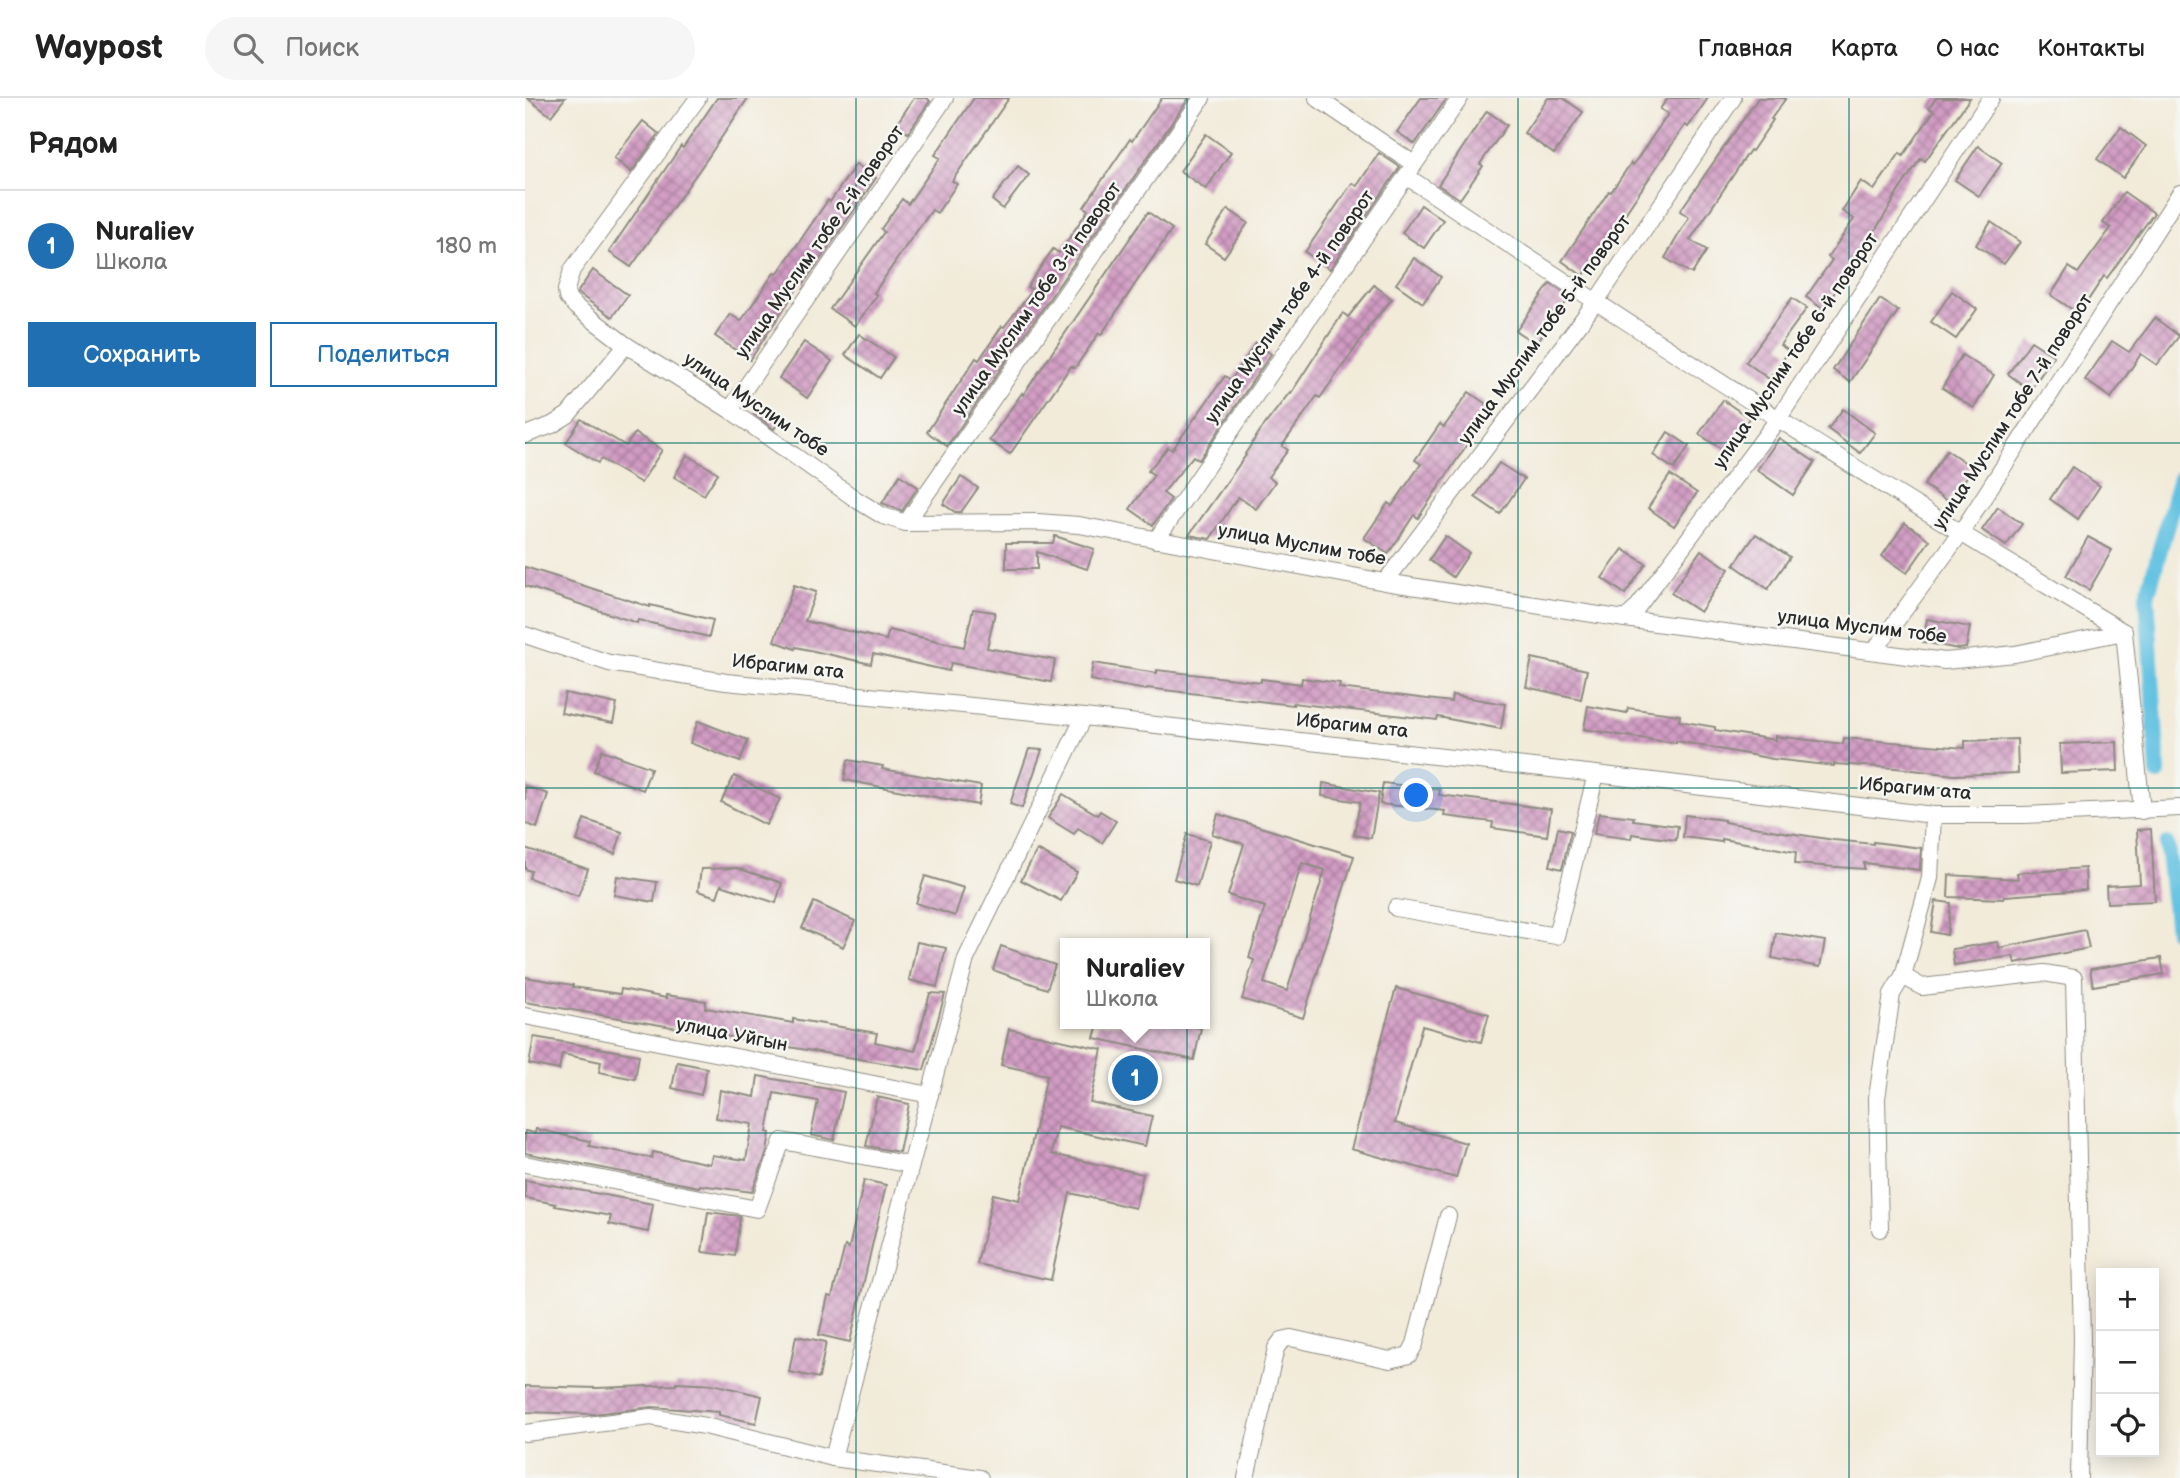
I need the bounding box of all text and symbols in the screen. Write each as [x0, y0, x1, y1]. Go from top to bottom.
search box [205, 17, 695, 80]
text: Waypost [35, 28, 163, 68]
icon: search [229, 29, 267, 67]
text: Поиск [285, 33, 359, 64]
text: Главная [1698, 34, 1792, 63]
text: Карта [1830, 34, 1898, 63]
text: О нас [1936, 34, 1999, 63]
text: Контакты [2037, 34, 2145, 63]
street label: улица Муслим тобе 2-й поворот [730, 121, 910, 363]
text: Рядом [28, 126, 118, 162]
street label: улица Муслим тобе 3-й поворот [947, 178, 1127, 420]
street label: улица Муслим тобе 4-й поворот [1200, 186, 1380, 428]
street label: улица Муслим тобе 5-й поворот [1454, 210, 1636, 450]
text: Nuraliev [95, 217, 194, 248]
street label: улица Муслим тобе 6-й поворот [1708, 229, 1884, 473]
text: 1 [46, 232, 56, 260]
text: 180 m [436, 232, 497, 260]
text: Школа [95, 248, 168, 276]
street label: улица Муслим тобе 7-й поворот [1928, 290, 2098, 534]
button: Сохранить [28, 322, 256, 387]
button: Поделиться [270, 322, 497, 387]
street label: улица Муслим тобе [679, 348, 833, 462]
street label: улица Муслим тобе [1216, 519, 1388, 571]
street label: улица Муслим тобе [1776, 605, 1948, 649]
street label: Ибрагим ата [731, 650, 845, 684]
street label: Ибрагим ата [1295, 709, 1409, 743]
street label: Ибрагим ата [1858, 773, 1972, 805]
your location [1399, 778, 1433, 812]
popup [1060, 938, 1210, 1029]
text: Nuraliev [1086, 954, 1184, 985]
text: Школа [1086, 985, 1158, 1013]
street label: улица Уйгын [674, 1013, 790, 1057]
pin: 1 [1112, 1052, 1158, 1104]
map controls [2096, 1268, 2159, 1457]
button: + [2096, 1268, 2159, 1331]
button: − [2096, 1331, 2159, 1394]
button: locate [2096, 1394, 2159, 1457]

